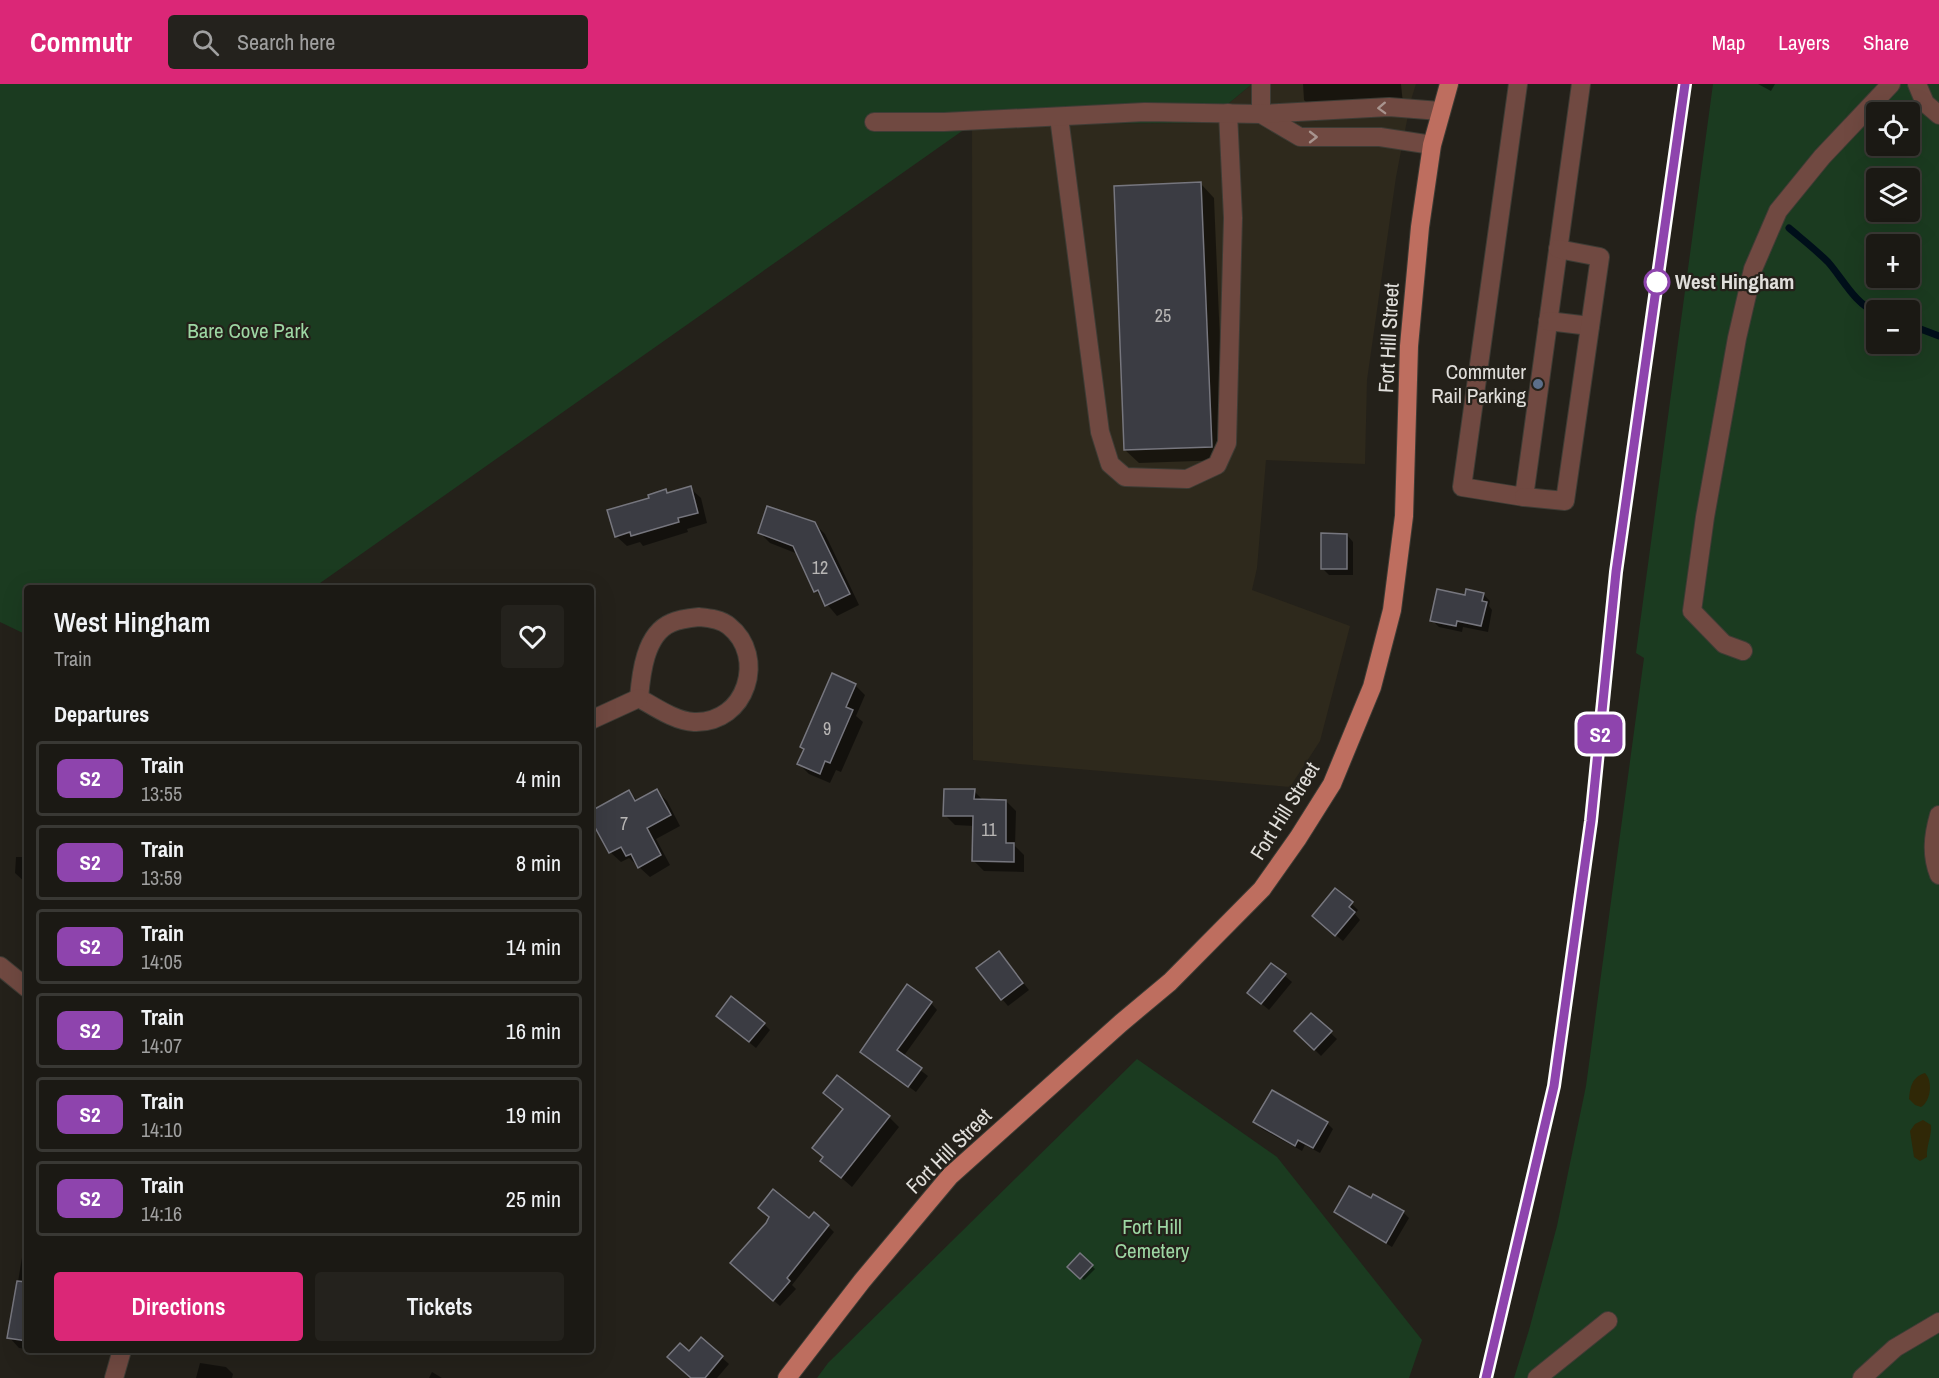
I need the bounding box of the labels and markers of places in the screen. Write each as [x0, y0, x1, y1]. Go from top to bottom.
place label: West Hingham [1675, 267, 1794, 296]
marker: West Hingham [1644, 269, 1670, 295]
place label: Commuter Rail Parking [1431, 357, 1526, 410]
marker: Commuter Rail Parking [1531, 377, 1545, 391]

